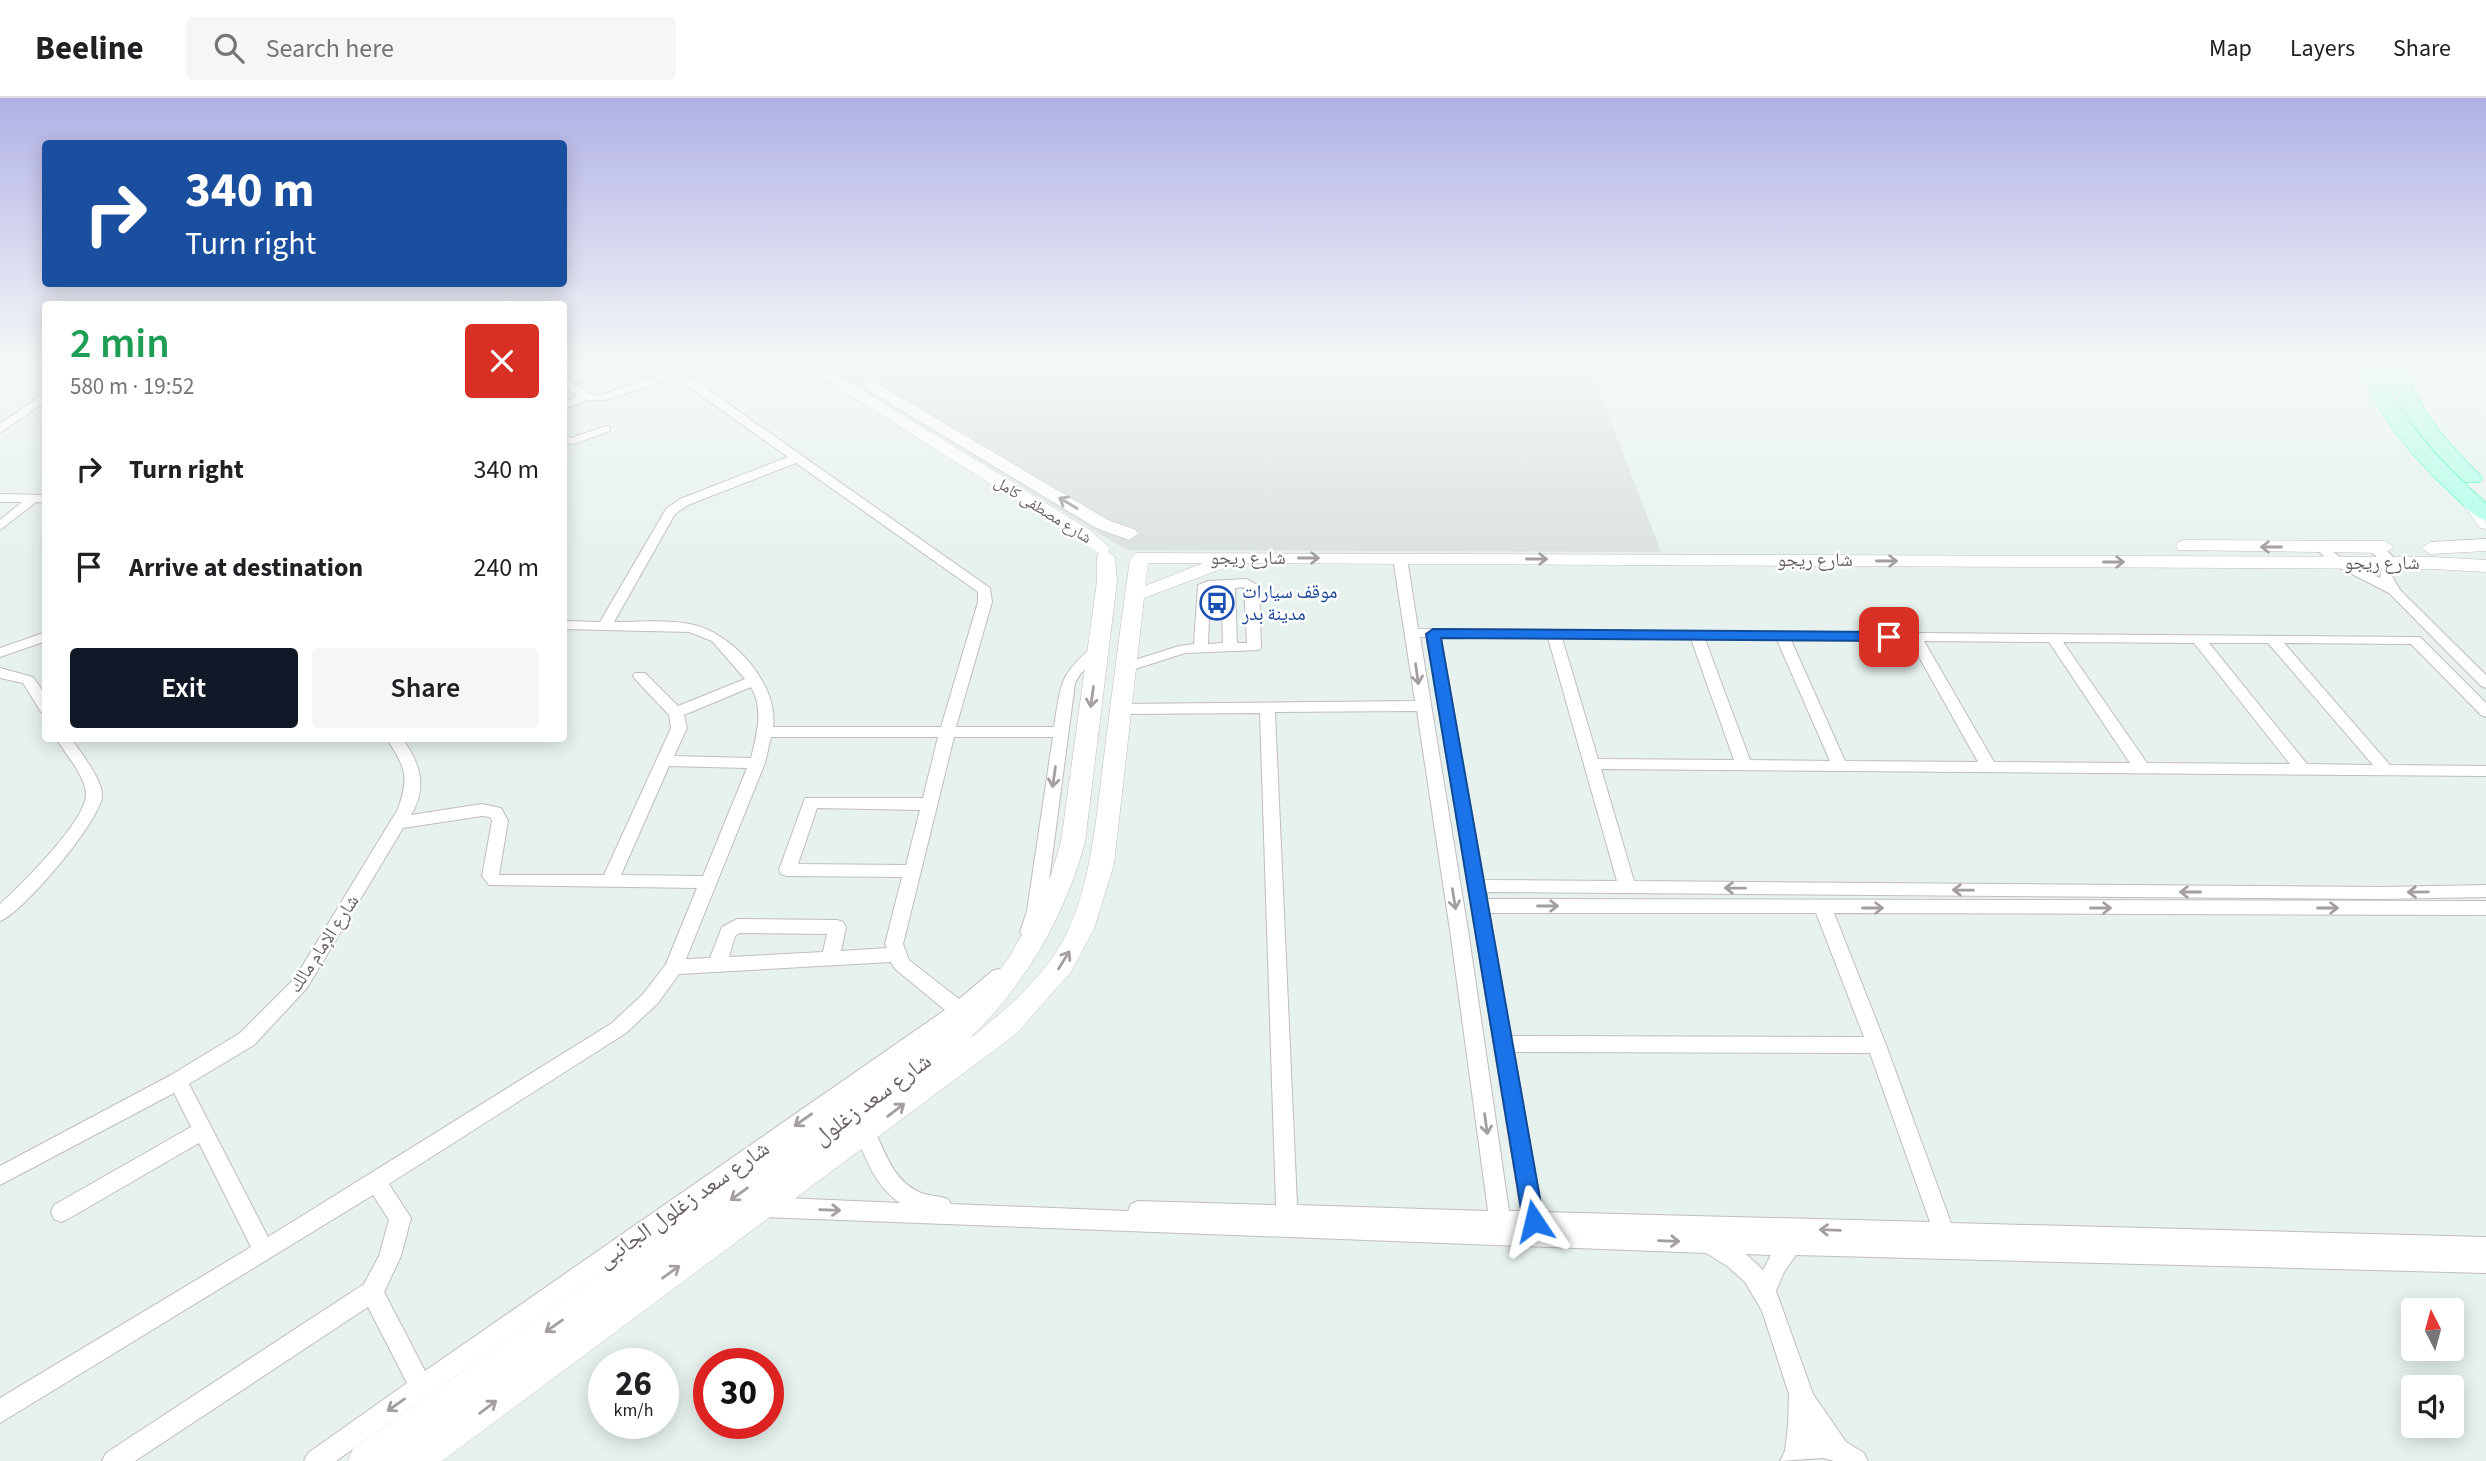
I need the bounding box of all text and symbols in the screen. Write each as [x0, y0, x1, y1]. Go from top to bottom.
search box [186, 17, 676, 80]
text: Beeline [35, 25, 144, 72]
icon: search [210, 29, 248, 67]
text: Search here [266, 30, 394, 67]
text: Map [2209, 31, 2252, 66]
text: Layers [2290, 31, 2355, 66]
text: Share [2393, 31, 2451, 66]
text: 340 m [185, 156, 314, 226]
icon: right [70, 168, 161, 259]
text: Turn right [185, 221, 316, 267]
text: 2 min [70, 314, 170, 374]
button: close [465, 324, 539, 398]
text: 580 m · 19:52 [70, 370, 194, 403]
icon: right [70, 450, 108, 488]
text: Turn right [129, 451, 244, 488]
text: 340 m [473, 451, 539, 488]
street label: شارع مصطفى كامل [990, 471, 1096, 549]
one-way arrow [1059, 496, 1079, 510]
one-way arrow [2260, 540, 2283, 554]
street label: شارع ريجو [1210, 545, 1286, 572]
street label: شارع ريجو [1777, 547, 1853, 574]
icon: arrive [70, 548, 108, 586]
text: Arrive at destination [129, 549, 363, 586]
text: 240 m [473, 549, 539, 586]
street label: شارع ريجو [2344, 550, 2420, 577]
one-way arrow [1298, 551, 1321, 565]
one-way arrow [1525, 552, 1548, 566]
one-way arrow [1875, 554, 1898, 568]
one-way arrow [2103, 555, 2126, 569]
place label: موقف سيارات مدينة بدر [1241, 579, 1338, 628]
bus stop icon: موقف سيارات مدينة بدر [1198, 584, 1236, 622]
pin [1859, 607, 1919, 667]
icon: arrive [1870, 618, 1908, 656]
button: Exit [70, 648, 298, 728]
button: Share [312, 648, 539, 728]
one-way arrow [1411, 663, 1424, 685]
one-way arrow [1085, 686, 1098, 708]
one-way arrow [1047, 766, 1060, 788]
one-way arrow [1724, 881, 1747, 895]
one-way arrow [1952, 883, 1975, 897]
one-way arrow [2179, 885, 2202, 898]
one-way arrow [2407, 885, 2430, 899]
one-way arrow [1448, 887, 1461, 910]
street label: شارع الإمام مالك [282, 890, 366, 998]
one-way arrow [1536, 900, 1559, 913]
one-way arrow [1862, 901, 1885, 915]
one-way arrow [2089, 901, 2112, 915]
one-way arrow [2317, 901, 2340, 915]
one-way arrow [1057, 950, 1071, 970]
street label: شارع سعد زغلول [806, 1045, 938, 1153]
one-way arrow [886, 1103, 905, 1118]
one-way arrow [1480, 1112, 1493, 1135]
one-way arrow [794, 1113, 813, 1127]
street label: شارع سعد زغلول الجانبى [590, 1132, 776, 1276]
position arrow [1497, 1184, 1571, 1258]
one-way arrow [730, 1187, 749, 1201]
one-way arrow [818, 1203, 841, 1216]
one-way arrow [1819, 1223, 1842, 1237]
one-way arrow [1658, 1235, 1681, 1248]
one-way arrow [661, 1265, 680, 1279]
north arrow [2401, 1298, 2464, 1362]
map controls [2401, 1298, 2464, 1438]
one-way arrow [545, 1319, 564, 1333]
speed limit sign: 30 [693, 1348, 784, 1439]
text: 26 [615, 1359, 652, 1409]
button: sound [2401, 1375, 2464, 1438]
one-way arrow [387, 1398, 406, 1412]
text: km/h [614, 1398, 653, 1423]
one-way arrow [478, 1399, 497, 1414]

